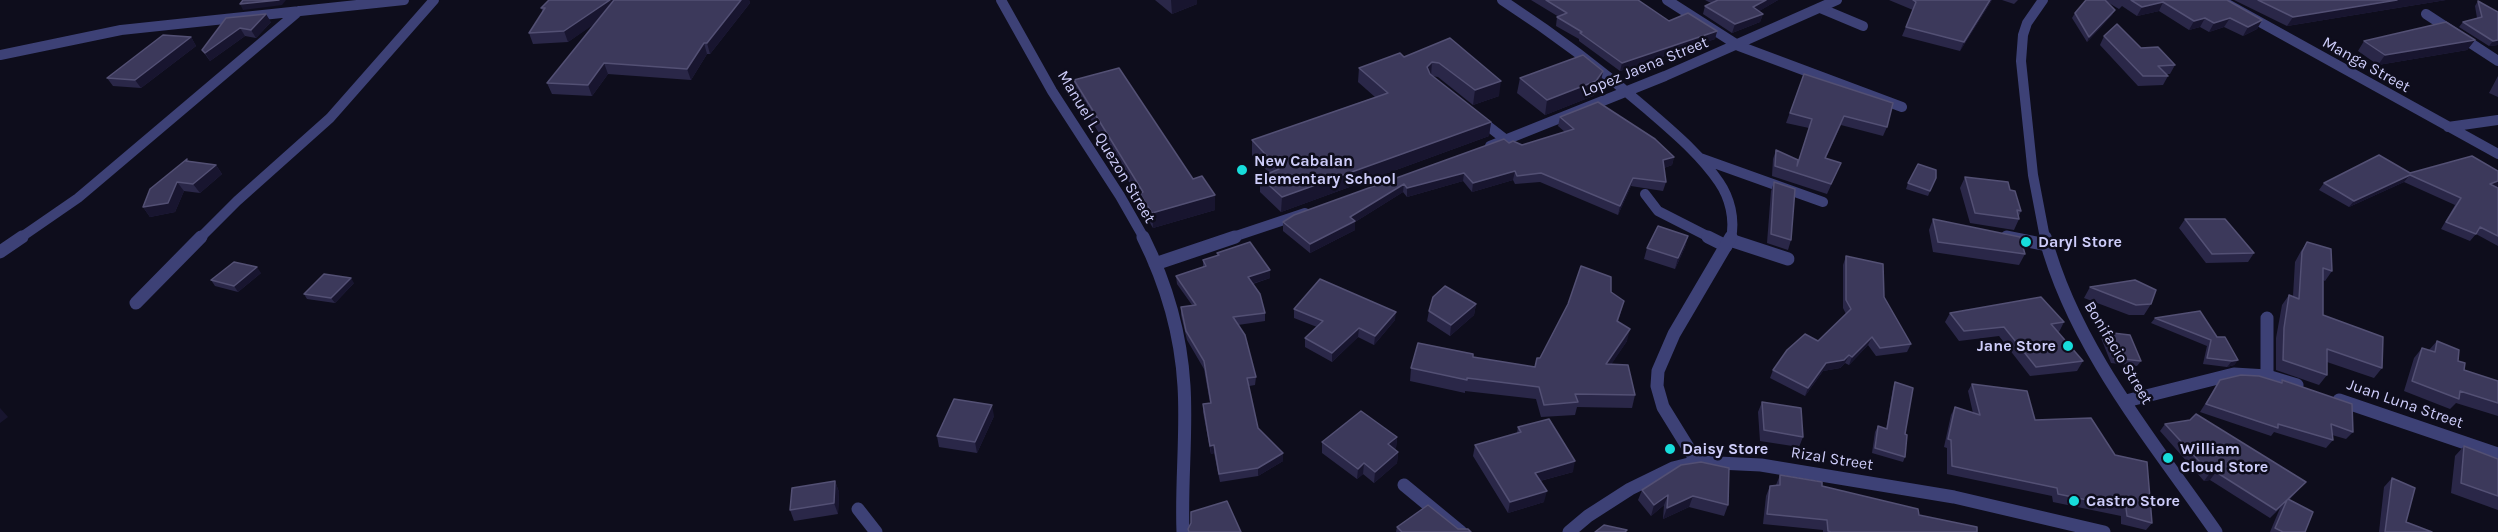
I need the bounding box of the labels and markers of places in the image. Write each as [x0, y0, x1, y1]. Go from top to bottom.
place label: New Cabalan Elementary School [1254, 151, 1396, 189]
marker: New Cabalan Elementary School [1235, 163, 1249, 177]
place label: Daryl Store [2038, 232, 2122, 252]
marker: Daryl Store [2019, 235, 2033, 249]
place label: Jane Store [1977, 336, 2056, 356]
marker: Jane Store [2061, 339, 2075, 353]
place label: Daisy Store [1682, 439, 1768, 459]
place label: William Cloud Store [2180, 439, 2268, 477]
marker: Daisy Store [1663, 442, 1677, 456]
marker: William Cloud Store [2161, 451, 2175, 465]
place label: Castro Store [2086, 491, 2180, 511]
marker: Castro Store [2067, 494, 2081, 508]

